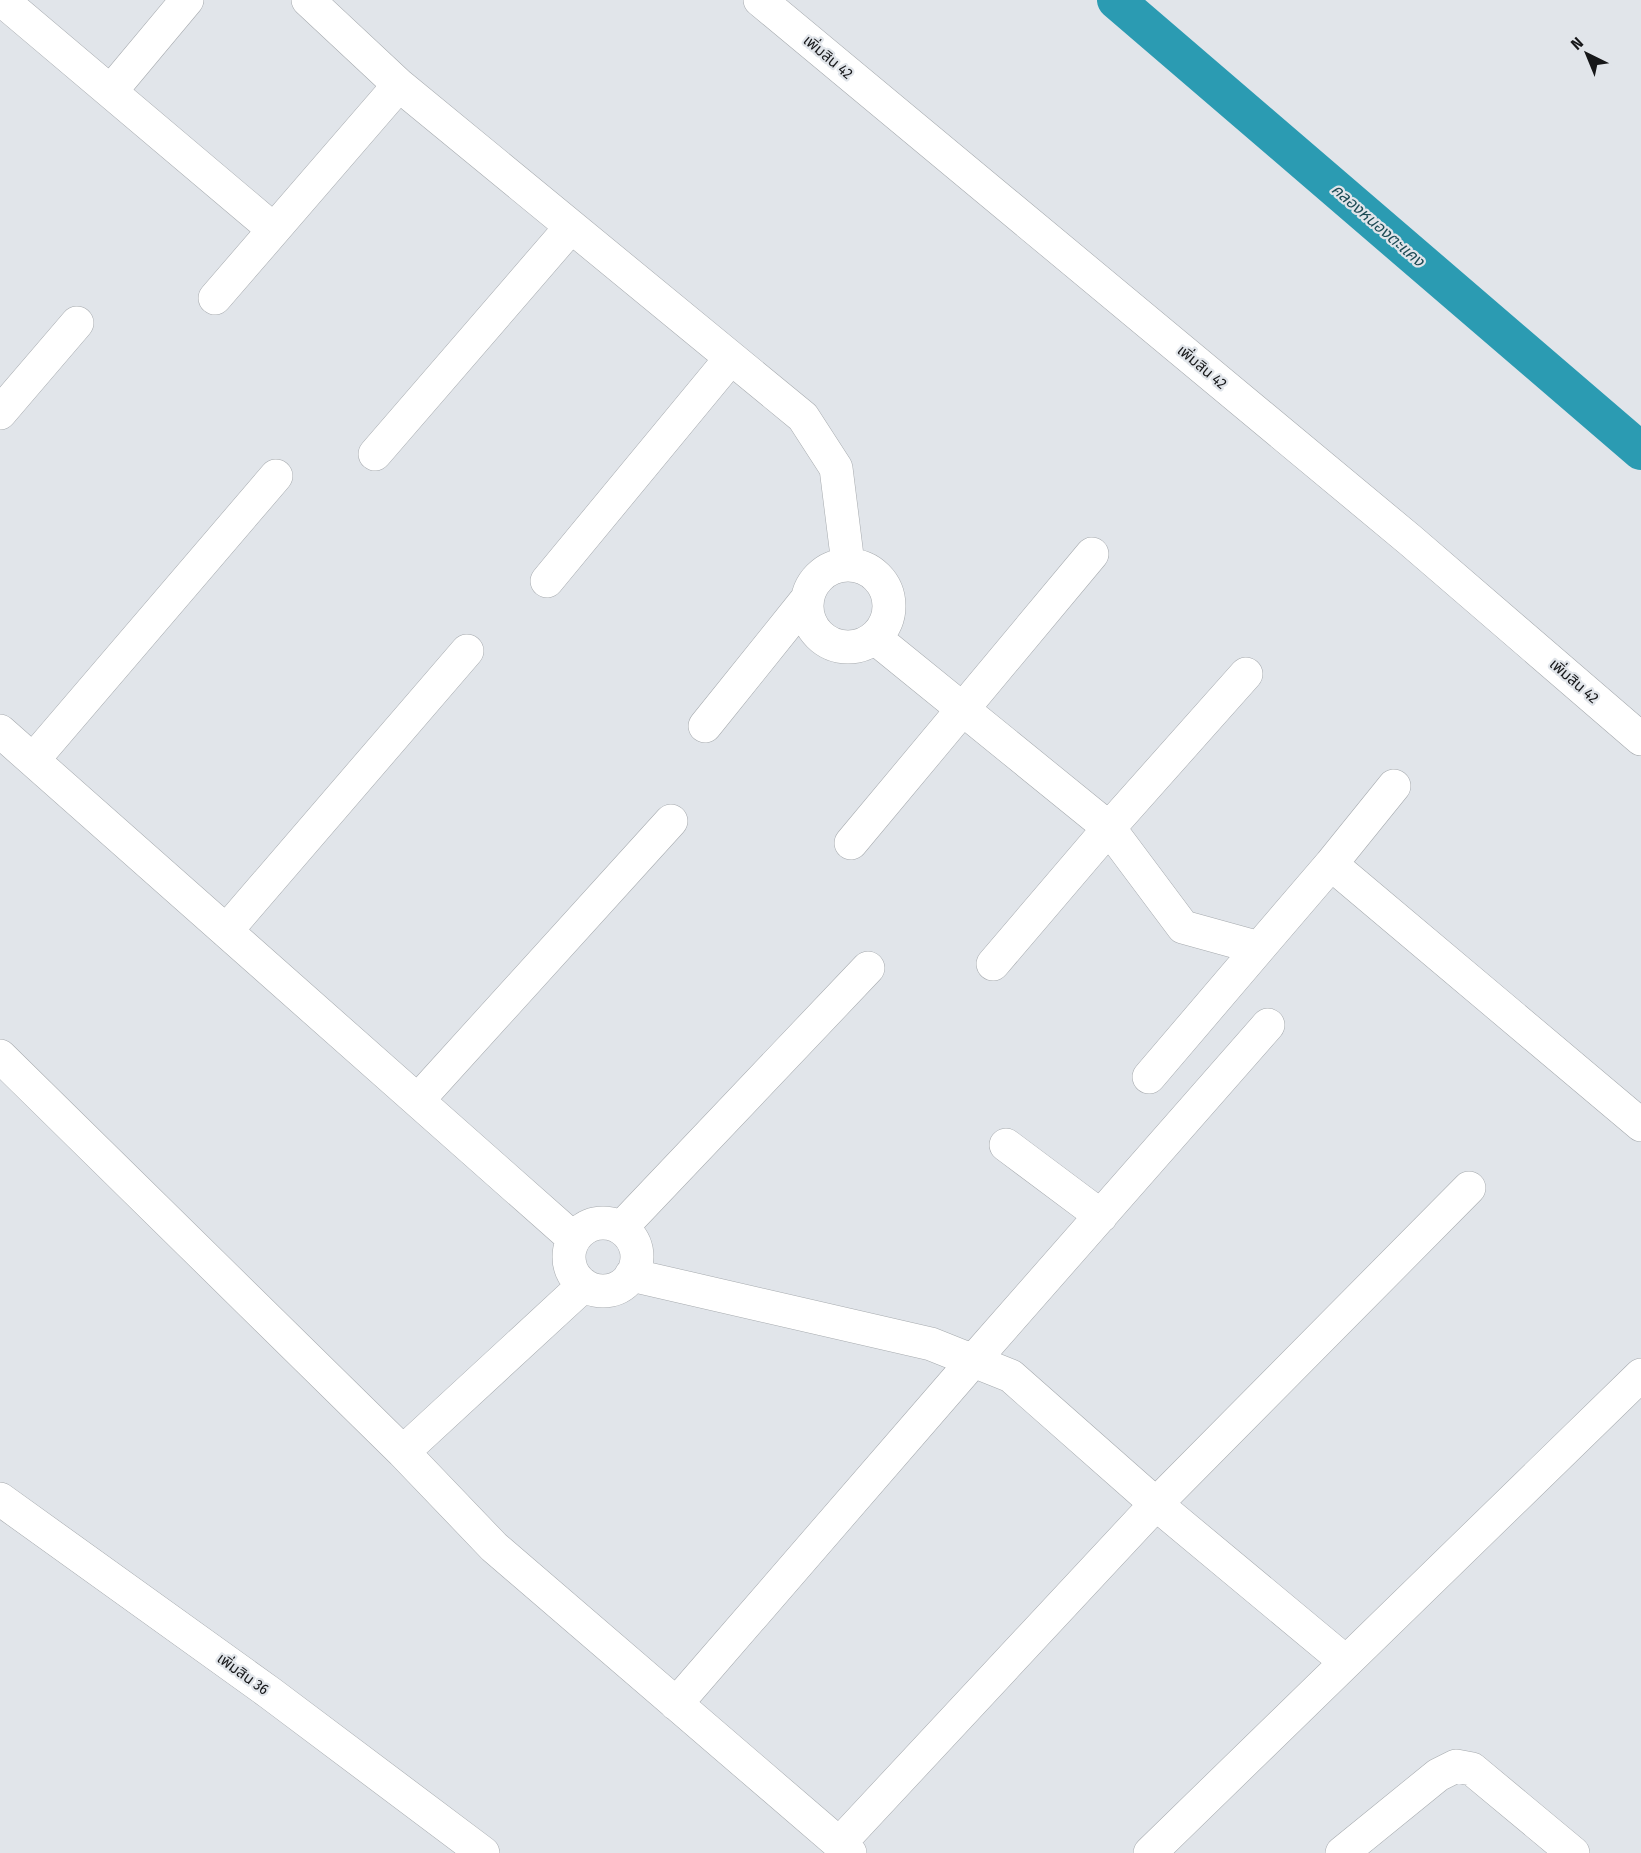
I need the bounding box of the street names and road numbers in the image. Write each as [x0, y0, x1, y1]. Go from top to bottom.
street label: เพิ่มสิน 42 [800, 30, 857, 83]
street label: เพิ่มสิน 42 [1174, 340, 1231, 393]
street label: เพิ่มสิน 42 [1546, 654, 1603, 707]
street label: เพิ่มสิน 36 [214, 1648, 273, 1699]

